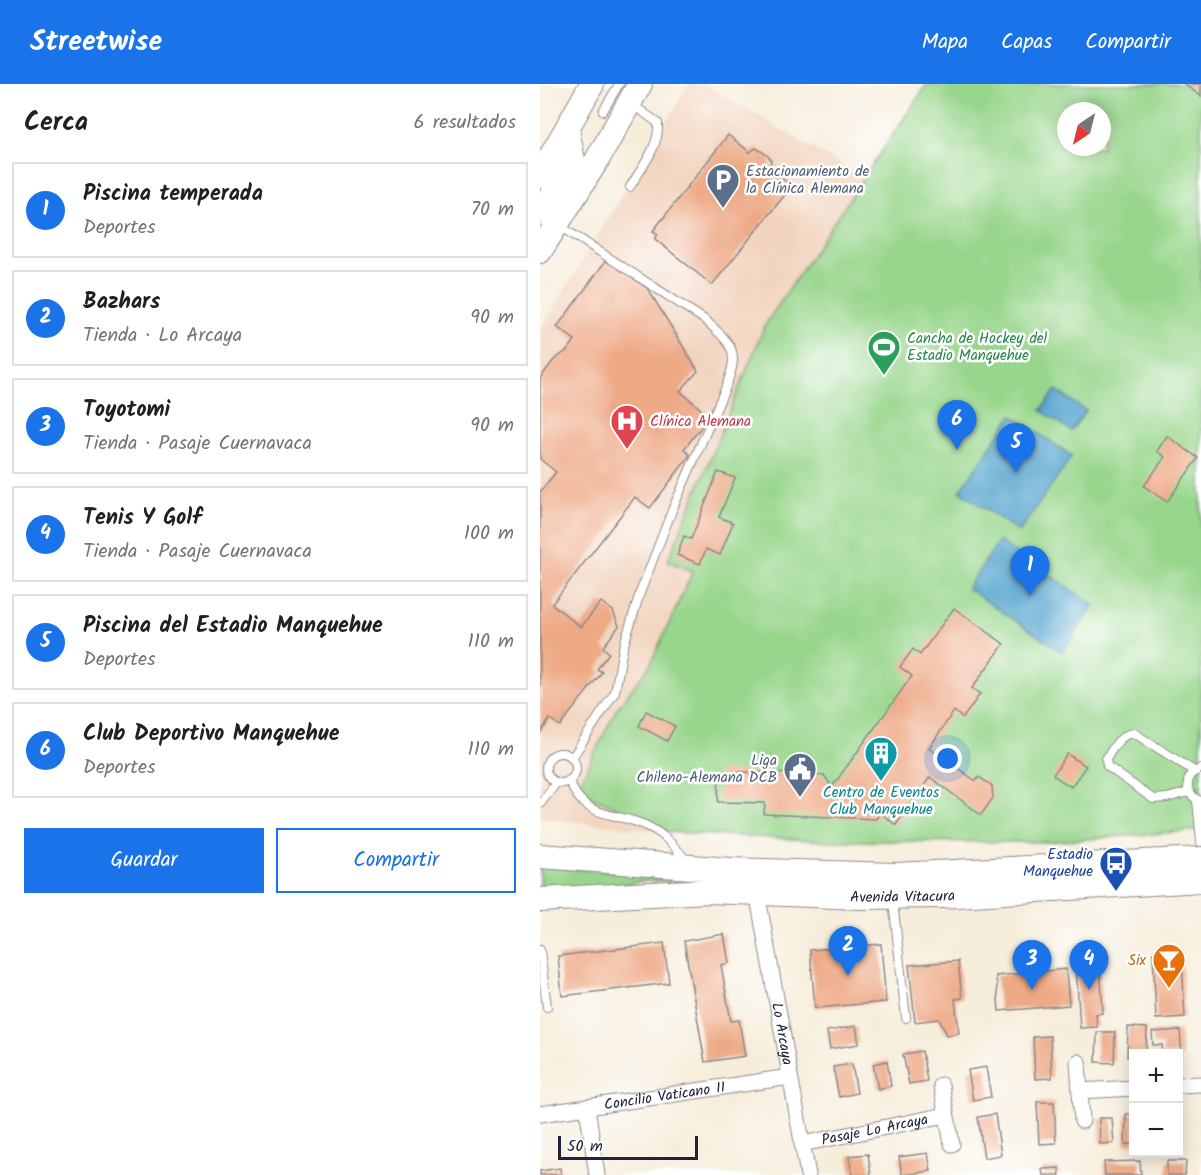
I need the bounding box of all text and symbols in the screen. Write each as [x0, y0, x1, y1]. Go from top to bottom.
text: Streetwise [30, 20, 162, 65]
text: Mapa [922, 26, 968, 59]
text: Capas [1001, 26, 1052, 59]
text: Compartir [1085, 26, 1171, 59]
text: Cerca [24, 102, 88, 144]
north arrow [1057, 102, 1111, 156]
text: 6 resultados [414, 107, 516, 139]
place label: Estacionamiento de la Clínica Alemana [746, 160, 869, 201]
parking icon: Estacionamiento de la Clínica Alemana [705, 162, 741, 209]
text: Piscina temperada [83, 177, 263, 212]
text: 1 [42, 194, 49, 226]
text: 70 m [471, 194, 514, 226]
text: Deportes [83, 212, 155, 244]
text: Bazhars [83, 285, 160, 320]
text: 2 [40, 302, 51, 334]
text: 90 m [470, 302, 514, 334]
text: Tienda · Lo Arcaya [83, 320, 242, 352]
place label: Cancha de Hockey del Estadio Manquehue [907, 327, 1048, 368]
sports icon: Cancha de Hockey del Estadio Manquehue [866, 329, 902, 376]
text: Toyotomi [83, 393, 170, 428]
pin: 6 [938, 400, 976, 450]
hospital icon: Clínica Alemana [609, 403, 645, 450]
text: 3 [40, 410, 51, 442]
text: 90 m [470, 410, 514, 442]
place label: Clínica Alemana [650, 410, 751, 434]
pin: 5 [996, 424, 1036, 473]
text: Tienda · Pasaje Cuernavaca [83, 428, 312, 460]
text: Tenis Y Golf [83, 501, 202, 536]
text: 4 [40, 518, 51, 550]
text: 100 m [464, 518, 514, 550]
text: Tienda · Pasaje Cuernavaca [83, 536, 312, 568]
pin: 1 [1010, 546, 1050, 596]
text: Piscina del Estadio Manquehue [83, 609, 383, 644]
text: 5 [40, 626, 51, 658]
text: 110 m [468, 626, 514, 658]
text: Deportes [83, 644, 155, 676]
text: Club Deportivo Manquehue [83, 717, 339, 752]
text: 6 [40, 734, 51, 766]
text: 110 m [468, 734, 514, 766]
building icon: Centro de Eventos Club Manquehue [863, 735, 899, 782]
your location [933, 744, 962, 773]
place label: Liga Chileno-Alemana DCB [637, 749, 777, 790]
public building icon: Liga Chileno-Alemana DCB [782, 751, 818, 798]
text: Deportes [83, 752, 155, 784]
place label: Centro de Eventos Club Manquehue [823, 781, 940, 822]
button: Guardar [24, 828, 264, 893]
button: Compartir [276, 828, 516, 893]
place label: Estadio Manquehue [1023, 843, 1093, 884]
bus stop icon: Estadio Manquehue [1098, 845, 1134, 892]
street label: Avenida Vitacura [850, 884, 956, 910]
pin: 2 [828, 926, 868, 976]
pin: 3 [1012, 940, 1052, 990]
pin: 4 [1070, 940, 1108, 990]
bar icon: Six [1151, 942, 1187, 989]
place label: Six [1128, 949, 1147, 973]
street label: Lo Arcaya [764, 1001, 799, 1067]
map controls [1129, 1049, 1183, 1157]
button: + [1129, 1049, 1183, 1103]
street label: Concilio Vaticano II [602, 1076, 727, 1117]
button: − [1129, 1103, 1183, 1157]
street label: Pasaje Lo Arcaya [819, 1108, 930, 1153]
scale bar [558, 1133, 698, 1160]
text: 50 m [567, 1134, 603, 1159]

